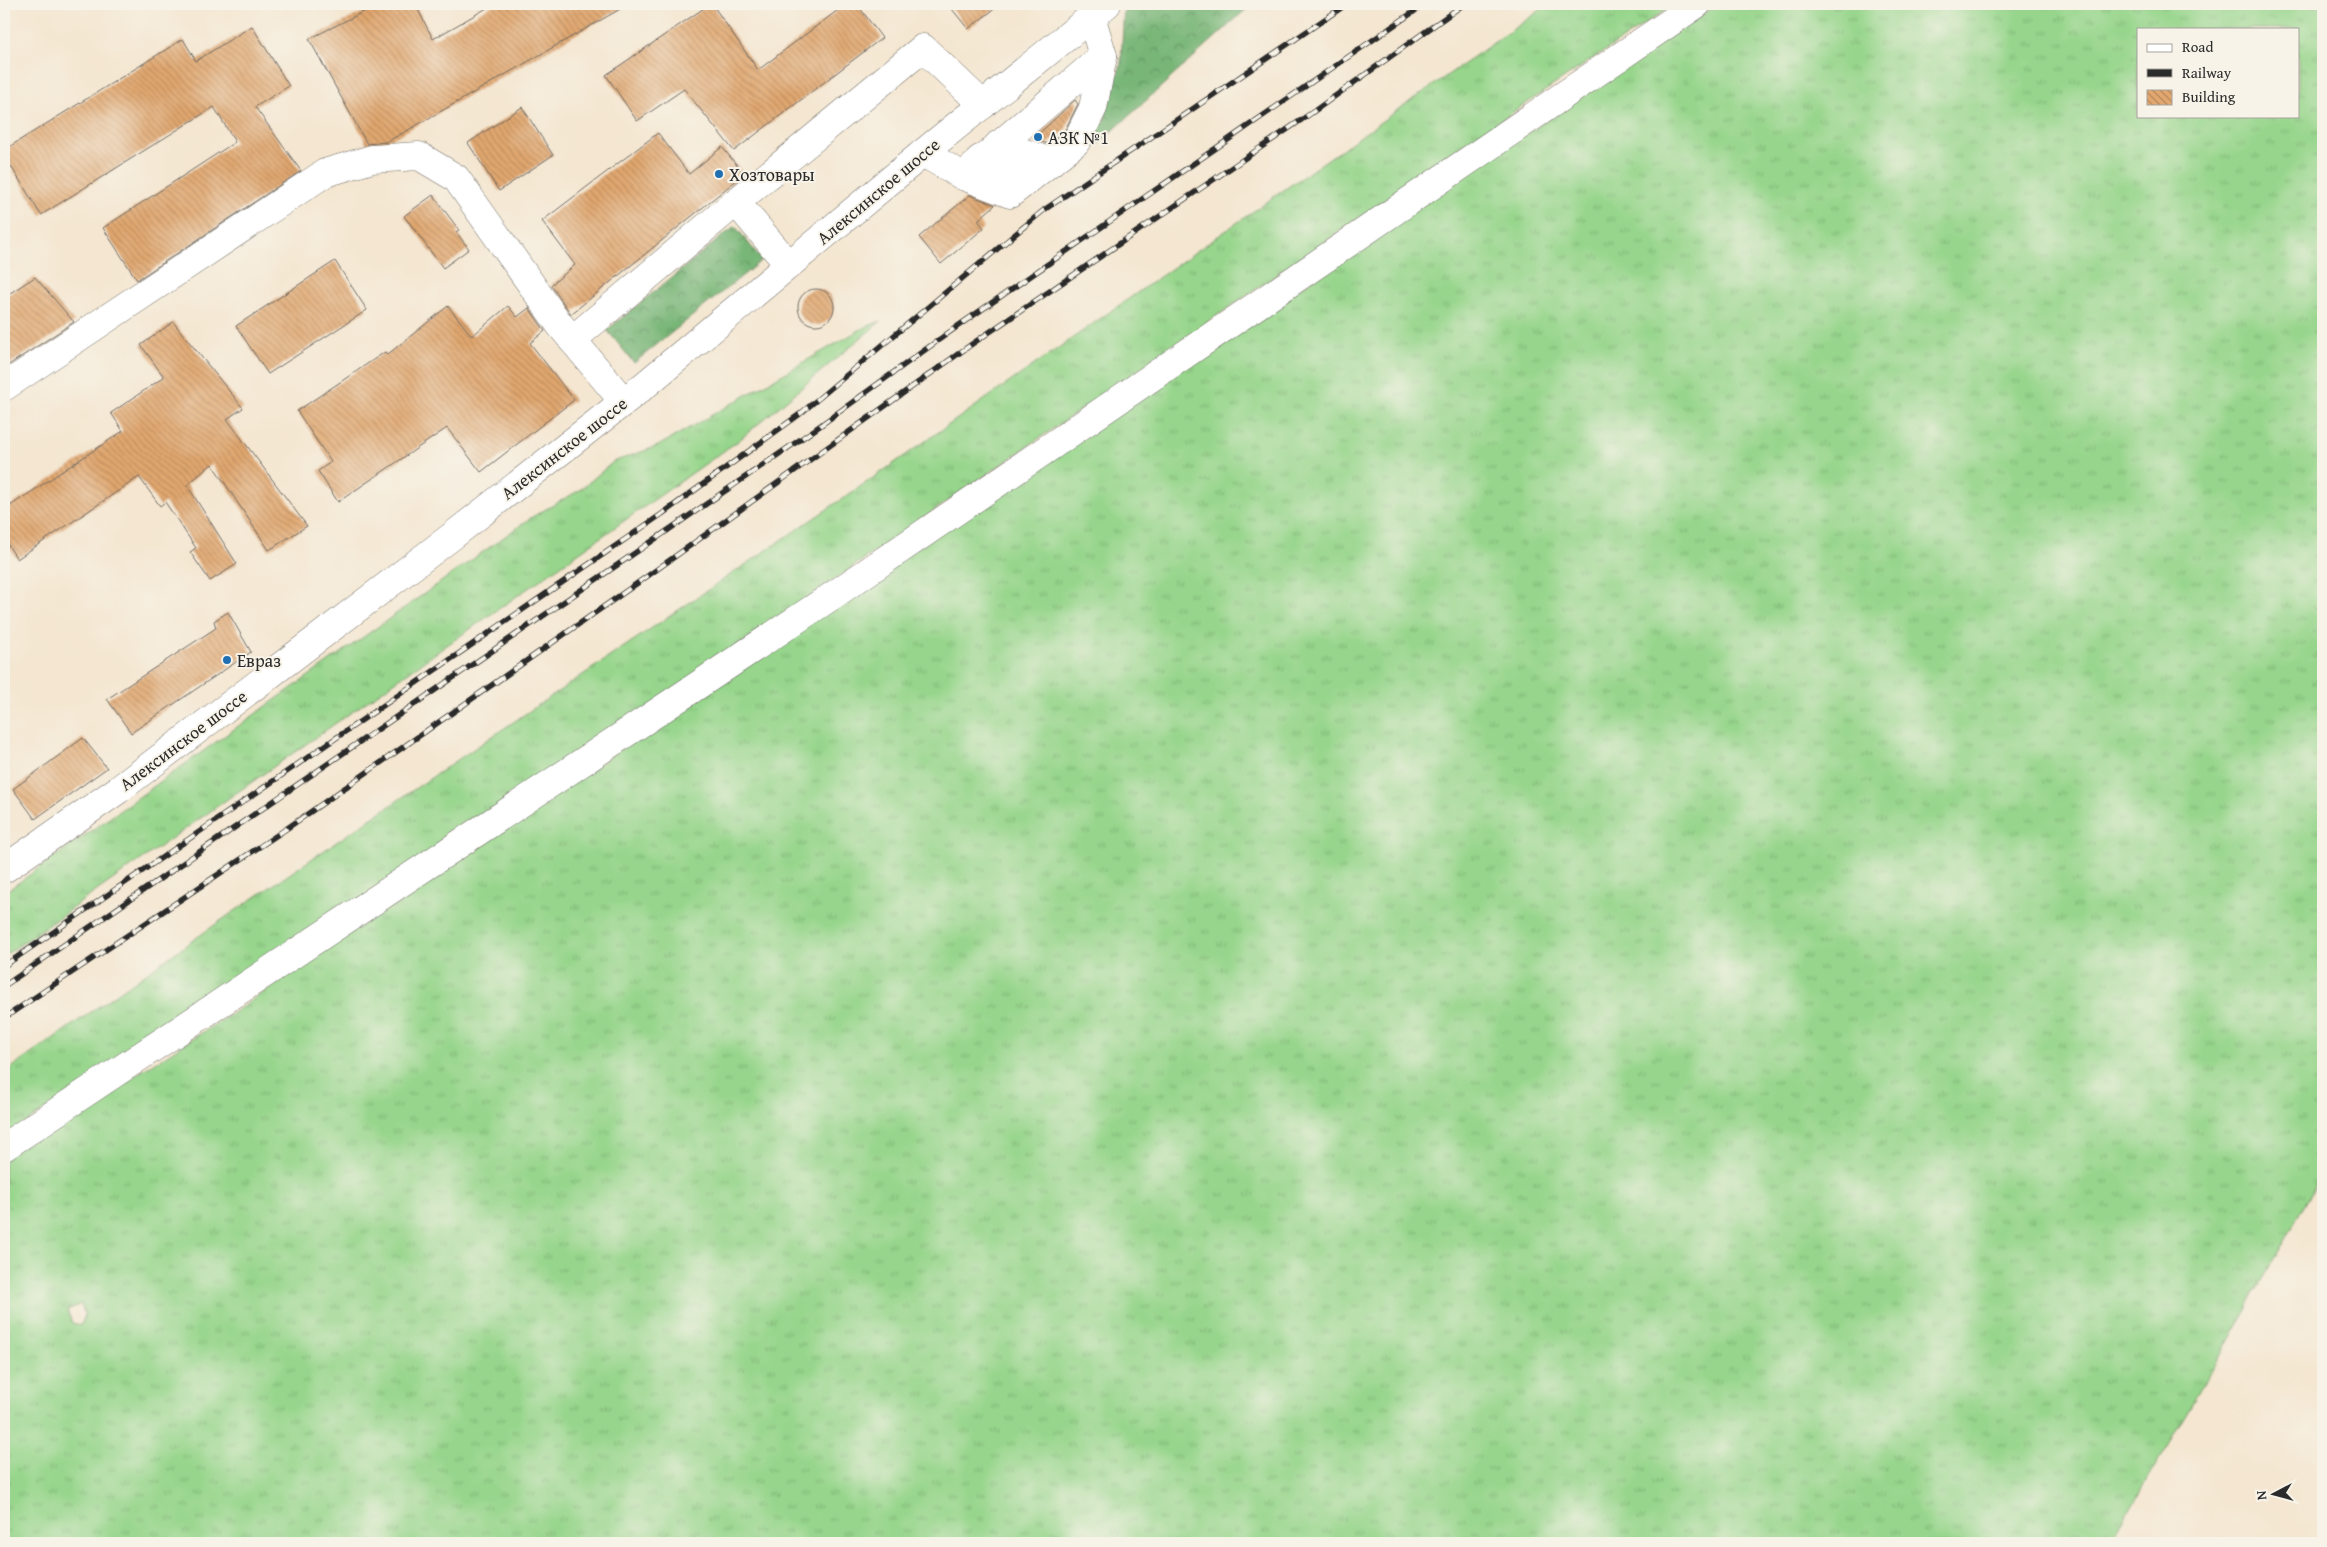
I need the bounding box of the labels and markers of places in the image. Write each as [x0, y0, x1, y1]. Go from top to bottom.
place label: АЗК №1 [1048, 124, 1109, 151]
marker: АЗК №1 [1032, 131, 1044, 143]
place label: Хозтовары [729, 161, 815, 188]
marker: Хозтовары [713, 168, 725, 180]
place label: Евраз [237, 647, 281, 674]
marker: Евраз [221, 654, 233, 666]

